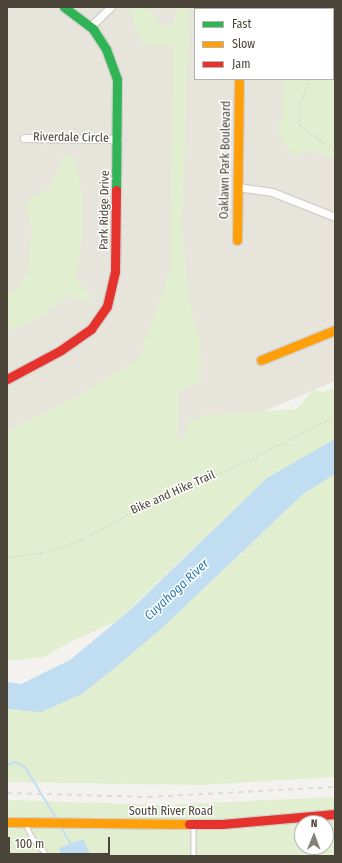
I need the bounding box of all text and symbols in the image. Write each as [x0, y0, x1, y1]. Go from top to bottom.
legend [194, 8, 334, 80]
text: Fast [232, 17, 251, 31]
text: Slow [232, 37, 255, 51]
text: Jam [232, 57, 250, 71]
street label: Oaklawn Park Boulevard [218, 101, 234, 219]
street label: Riverdale Circle [33, 130, 109, 146]
street label: Park Ridge Drive [97, 170, 113, 250]
street label: Bike and Hike Trail [129, 468, 217, 518]
water label: Cuyahoga River [142, 556, 212, 624]
street label: South River Road [129, 805, 213, 819]
north arrow [294, 815, 334, 855]
text: N [311, 817, 318, 830]
scale bar [10, 829, 112, 855]
text: 100 m [15, 837, 44, 851]

